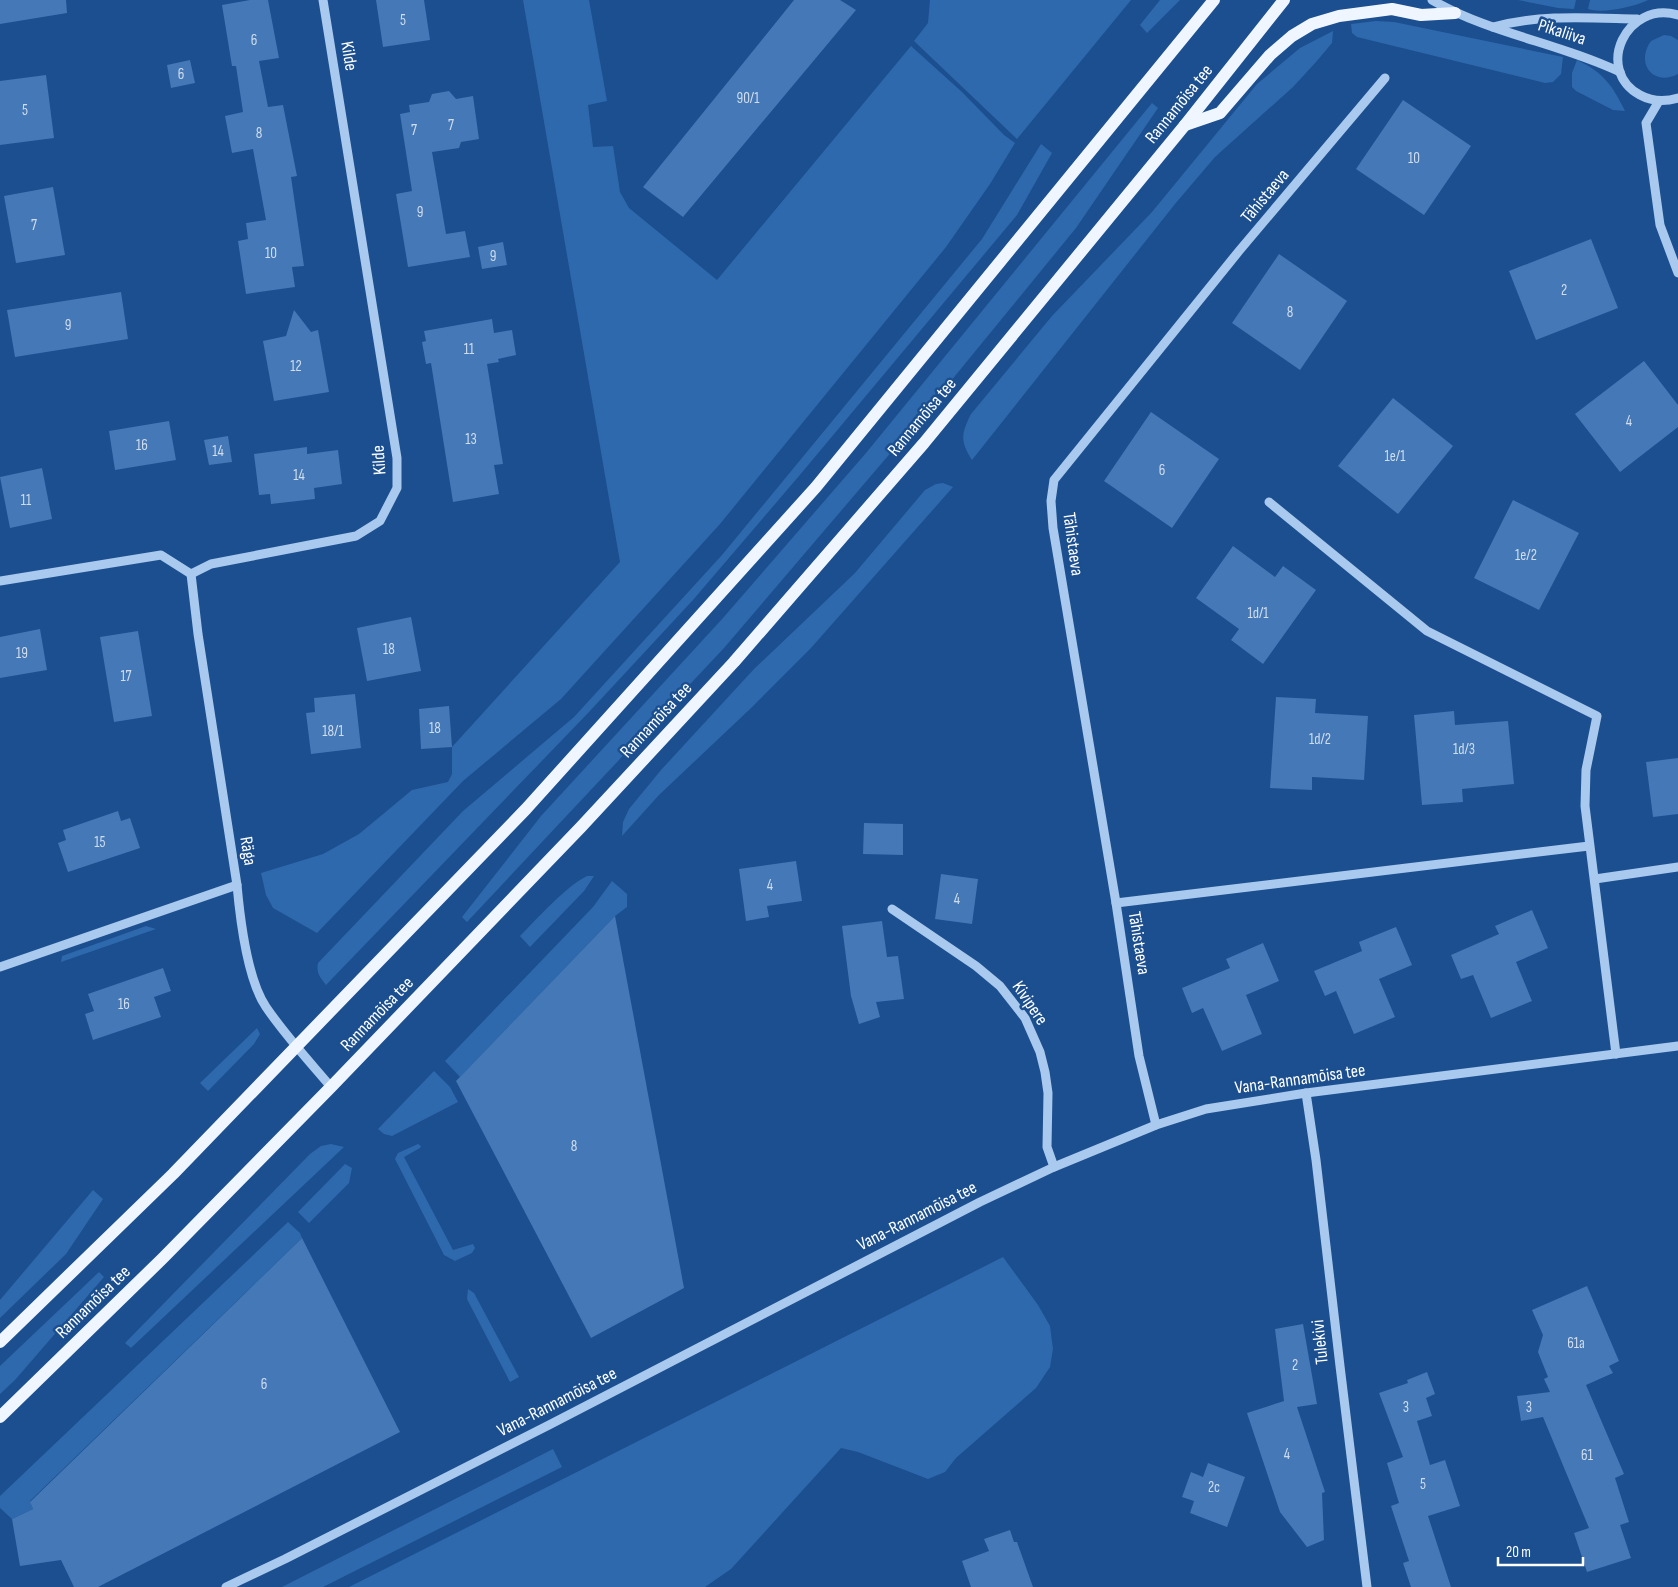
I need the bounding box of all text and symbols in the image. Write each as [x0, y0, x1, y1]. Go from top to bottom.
house number: 5 [400, 11, 406, 30]
street label: Pikaliiva [1536, 14, 1589, 50]
house number: 6 [251, 31, 257, 50]
street label: Kilde [336, 40, 362, 72]
street label: Rannamõisa tee [1141, 60, 1217, 148]
house number: 6 [178, 65, 184, 84]
house number: 90/1 [737, 89, 760, 108]
house number: 5 [22, 101, 28, 120]
house number: 7 [448, 116, 454, 135]
house number: 7 [411, 121, 417, 140]
house number: 8 [256, 124, 262, 143]
house number: 10 [1408, 149, 1420, 168]
street label: Tähistaeva [1237, 165, 1294, 227]
house number: 9 [417, 203, 423, 222]
house number: 7 [31, 216, 37, 235]
house number: 10 [265, 244, 277, 263]
house number: 9 [490, 247, 496, 266]
house number: 2 [1561, 281, 1567, 300]
house number: 8 [1287, 303, 1293, 322]
house number: 9 [65, 316, 71, 335]
house number: 11 [464, 340, 475, 359]
house number: 12 [290, 357, 302, 376]
street label: Rannamõisa tee [883, 374, 961, 460]
house number: 4 [1626, 412, 1632, 431]
house number: 13 [465, 430, 477, 449]
house number: 16 [136, 436, 148, 455]
house number: 14 [212, 442, 224, 461]
street label: Kilde [367, 444, 391, 476]
house number: 1e/1 [1385, 447, 1406, 466]
house number: 6 [1159, 461, 1165, 480]
house number: 14 [293, 466, 305, 485]
house number: 11 [21, 491, 32, 510]
street label: Tähistaeva [1058, 511, 1088, 577]
house number: 1e/2 [1515, 546, 1537, 565]
house number: 1d/1 [1247, 604, 1269, 623]
house number: 18 [383, 640, 395, 659]
house number: 19 [16, 644, 28, 663]
house number: 17 [120, 667, 132, 686]
street label: Rannamõisa tee [616, 678, 696, 762]
house number: 18 [429, 719, 441, 738]
house number: 18/1 [322, 722, 344, 741]
house number: 1d/2 [1309, 730, 1331, 749]
house number: 1d/3 [1453, 740, 1475, 759]
house number: 15 [94, 833, 106, 852]
street label: Räga [235, 835, 261, 867]
house number: 4 [767, 876, 773, 895]
house number: 4 [954, 890, 960, 909]
street label: Tähistaeva [1124, 910, 1154, 976]
street label: Rannamõisa tee [336, 972, 418, 1056]
street label: Kivipere [1008, 977, 1052, 1029]
house number: 16 [118, 995, 130, 1014]
street label: Vana-Rannamõisa tee [1233, 1059, 1367, 1099]
house number: 8 [571, 1137, 577, 1156]
street label: Vana-Rannamõisa tee [854, 1177, 980, 1255]
street label: Rannamõisa tee [51, 1261, 135, 1343]
street label: Tulekivi [1307, 1319, 1333, 1365]
house number: 61a [1567, 1334, 1585, 1353]
house number: 2 [1292, 1356, 1298, 1375]
street label: Vana-Rannamõisa tee [494, 1363, 620, 1441]
house number: 6 [261, 1375, 267, 1394]
house number: 3 [1403, 1398, 1409, 1417]
house number: 3 [1526, 1398, 1532, 1417]
house number: 4 [1284, 1445, 1290, 1464]
house number: 61 [1581, 1446, 1594, 1465]
house number: 5 [1420, 1475, 1426, 1494]
house number: 2c [1208, 1478, 1220, 1497]
scale bar [1498, 1534, 1583, 1566]
text: 20 m [1506, 1543, 1531, 1562]

